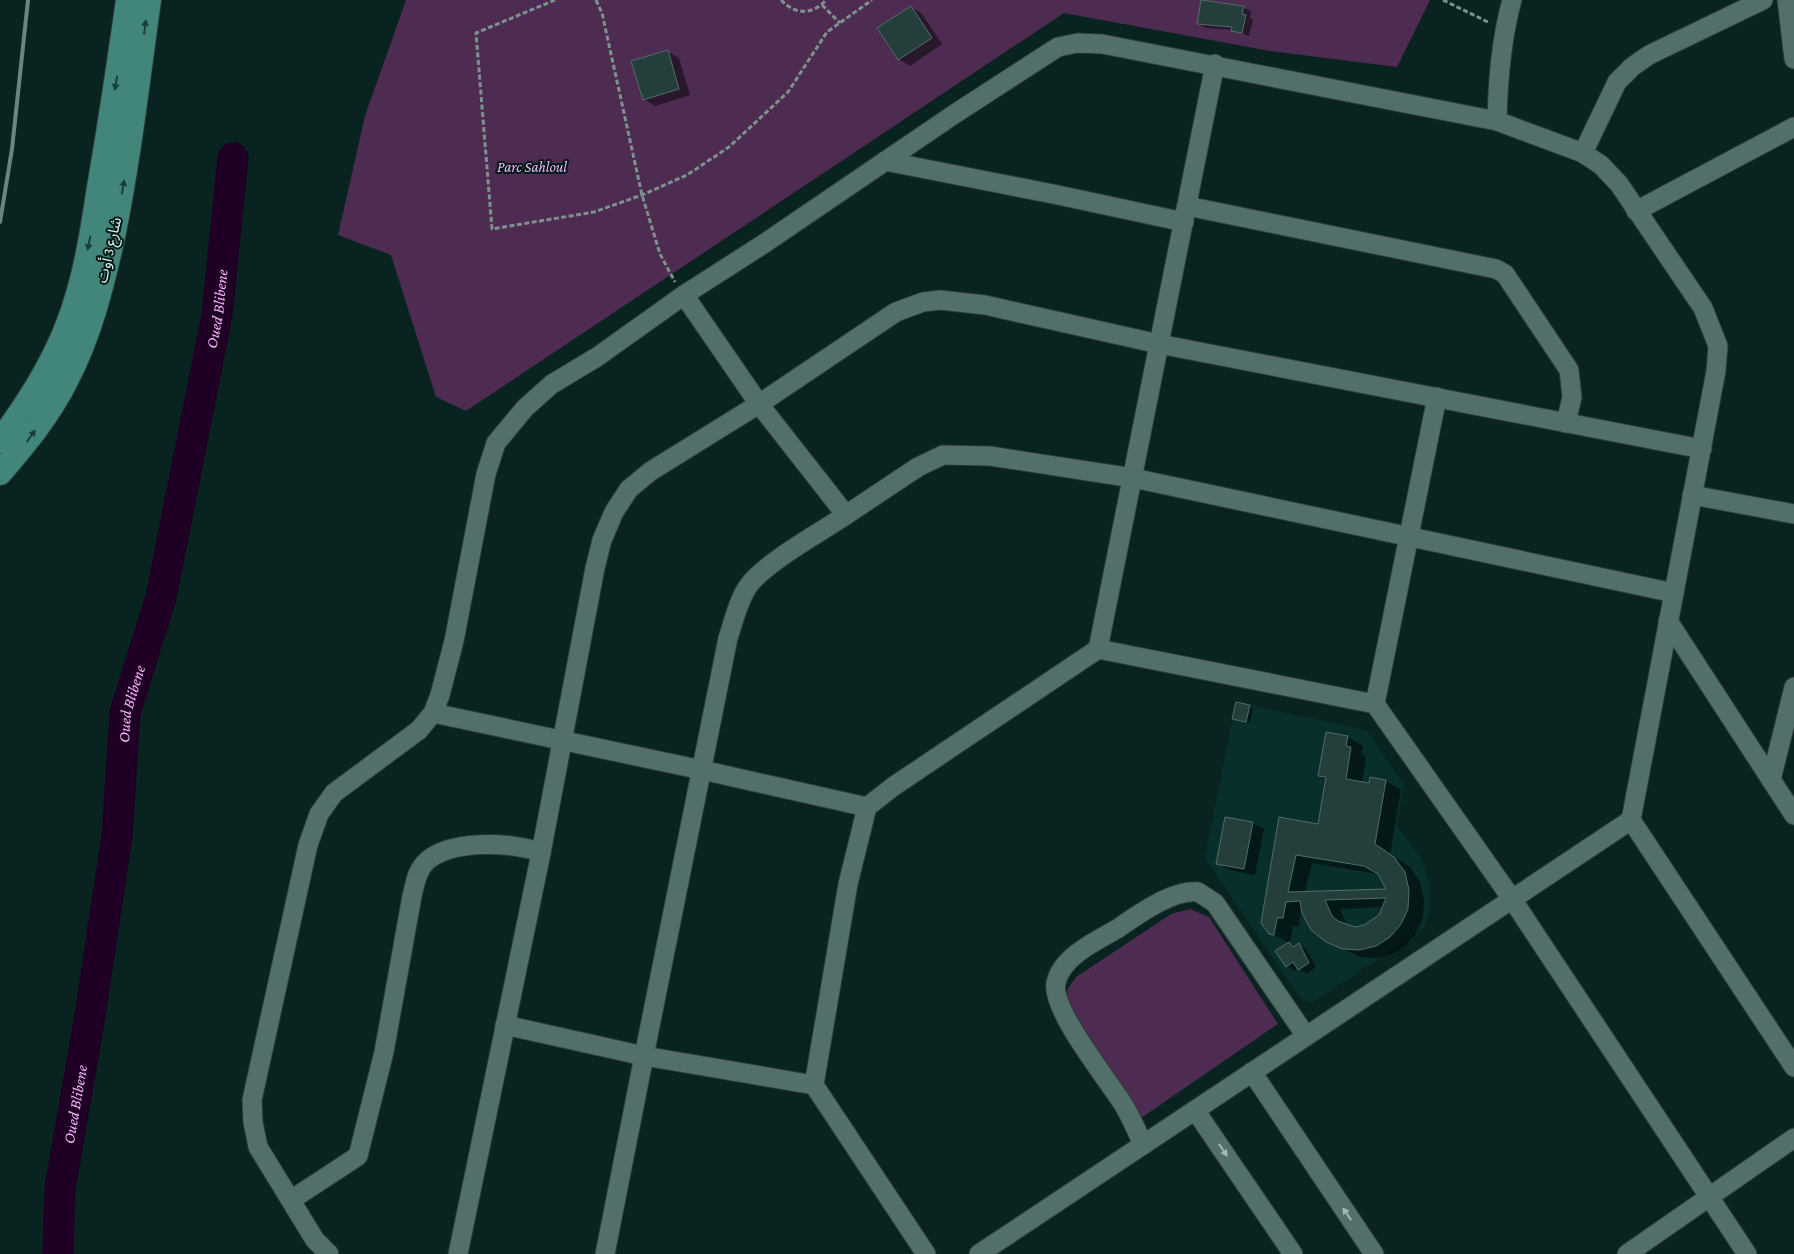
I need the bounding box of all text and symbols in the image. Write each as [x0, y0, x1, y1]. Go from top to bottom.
one-way arrow [141, 18, 149, 34]
one-way arrow [112, 75, 120, 91]
park label: Parc Sahloul [497, 159, 567, 175]
one-way arrow [119, 179, 127, 195]
street label: شارع 3 أوت [93, 215, 128, 285]
one-way arrow [85, 236, 93, 251]
water label: Oued Blibene [203, 268, 231, 350]
one-way arrow [26, 429, 36, 443]
water label: Oued Blibene [115, 663, 148, 743]
water label: Oued Blibene [60, 1064, 90, 1145]
one-way arrow [1218, 1144, 1228, 1157]
one-way arrow [1342, 1207, 1352, 1220]

